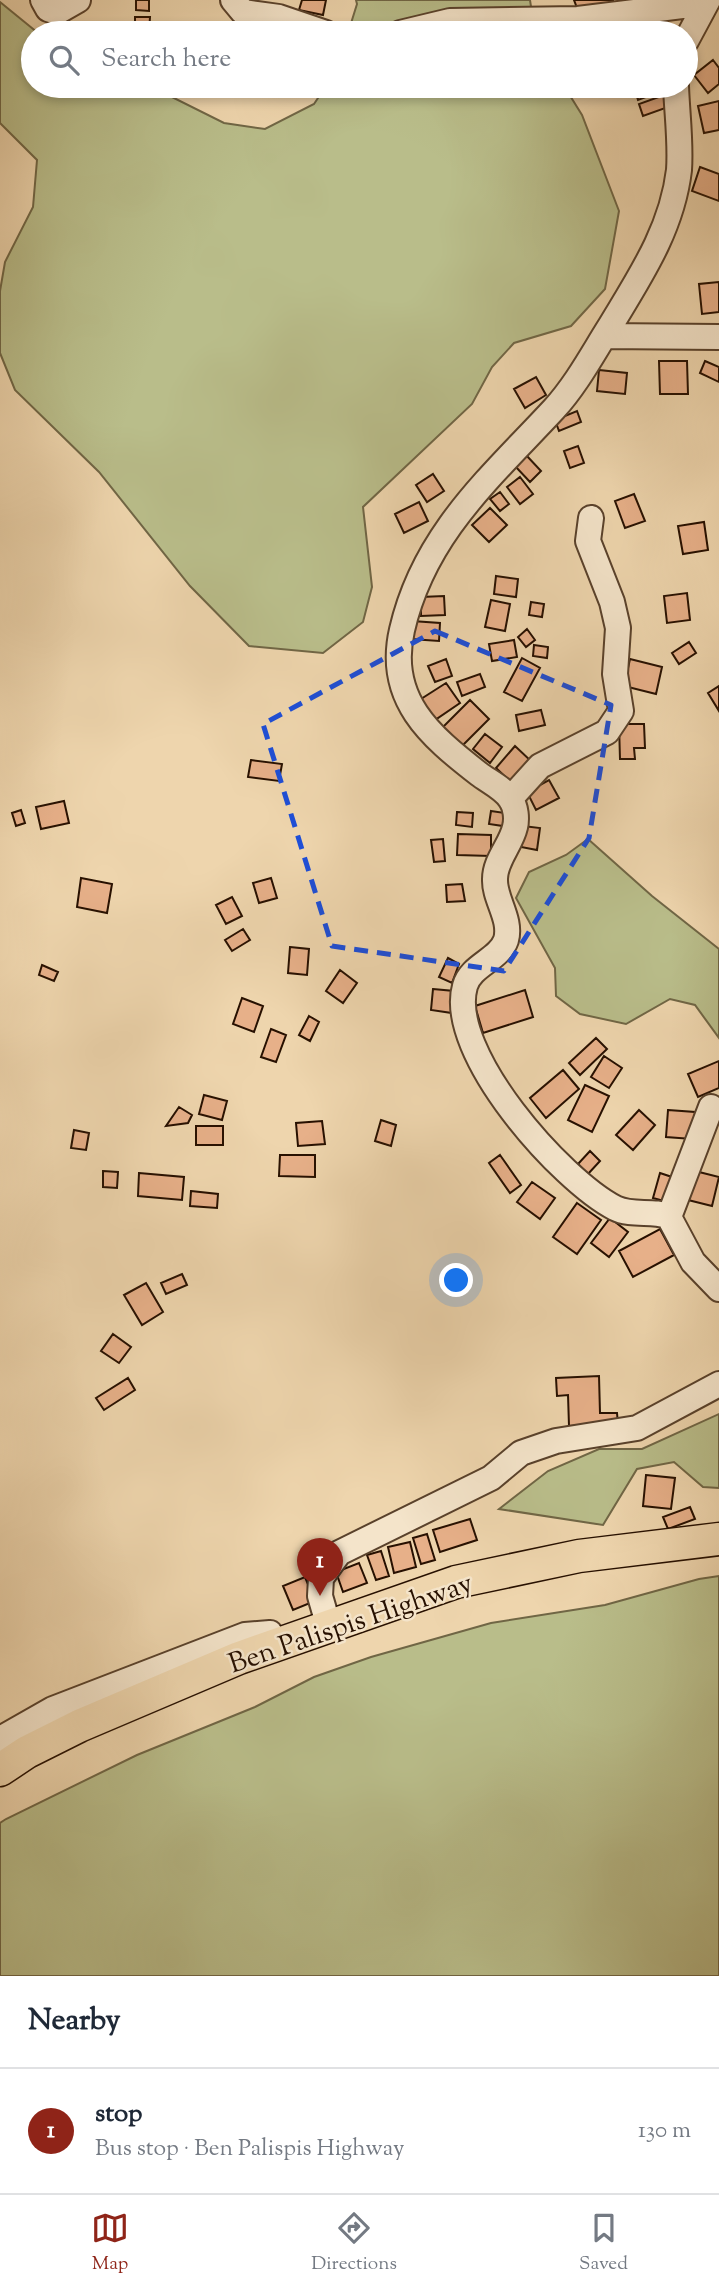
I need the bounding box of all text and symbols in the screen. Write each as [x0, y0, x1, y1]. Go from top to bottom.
search box [21, 21, 698, 98]
icon: search [45, 41, 83, 79]
text: Search here [101, 41, 231, 78]
your location [439, 1263, 473, 1297]
pin: 1 [297, 1538, 343, 1596]
street label: Ben Palispis Highway [223, 1564, 479, 1685]
text: Nearby [28, 2000, 120, 2043]
text: stop [95, 2096, 143, 2133]
text: 1 [47, 2115, 55, 2148]
text: 130 m [638, 2115, 691, 2148]
text: Bus stop · Ben Palispis Highway [95, 2133, 405, 2166]
tab: Map [91, 2209, 129, 2278]
tab: Directions [311, 2209, 397, 2278]
tab: Saved [579, 2209, 628, 2278]

